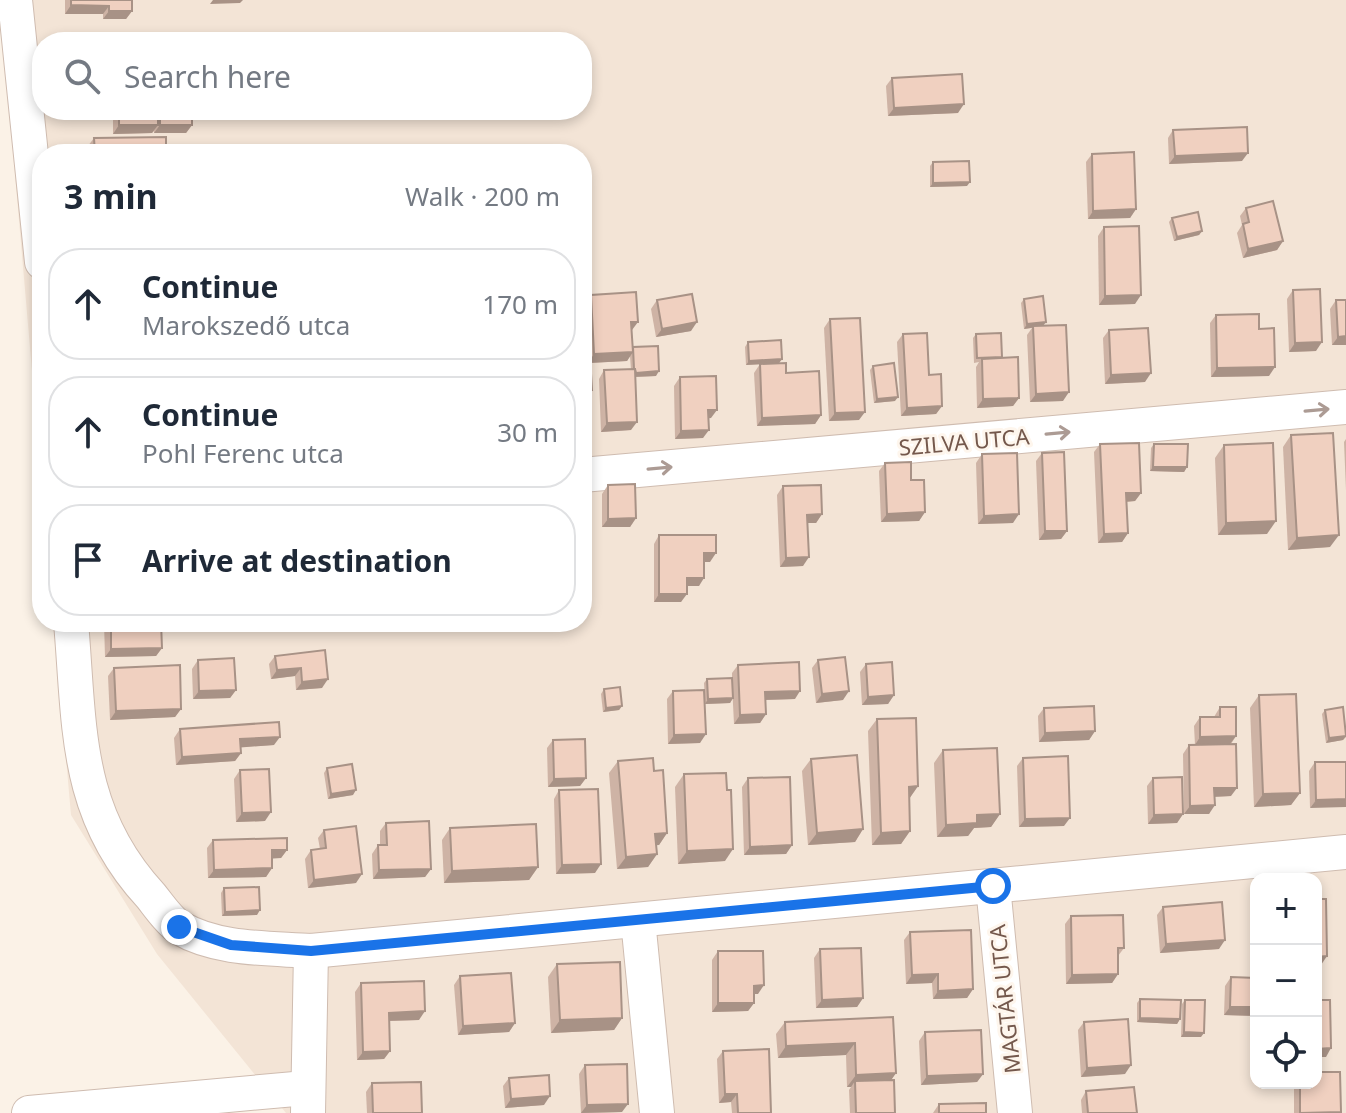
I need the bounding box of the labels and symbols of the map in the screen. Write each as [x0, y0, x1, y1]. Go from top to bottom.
one-way arrow [1303, 402, 1330, 417]
street label: SZILVA UTCA [897, 420, 1032, 462]
one-way arrow [1044, 425, 1071, 440]
one-way arrow [646, 461, 673, 476]
route start [975, 868, 1011, 904]
route end [161, 909, 197, 945]
street label: MAGTÁR UTCA [981, 922, 1027, 1075]

